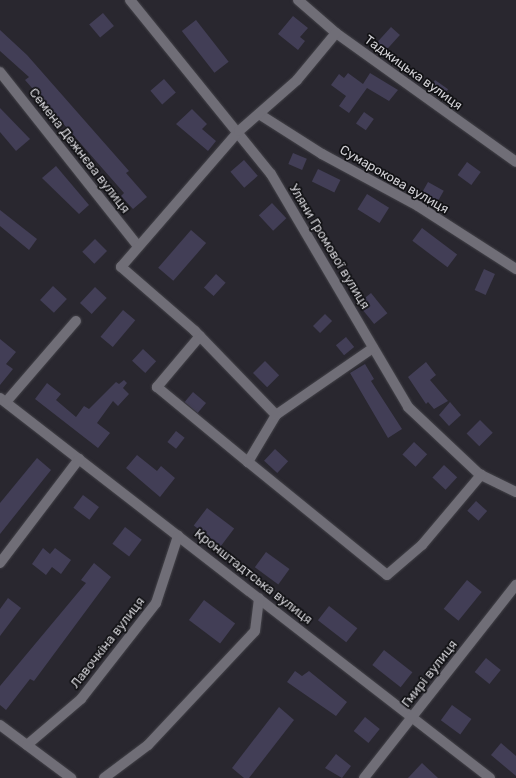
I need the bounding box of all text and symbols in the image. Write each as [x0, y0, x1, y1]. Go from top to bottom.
street label: Таджицька вулиця [361, 32, 465, 114]
street label: Семена Дежнєва вулиця [25, 85, 133, 217]
street label: Сумарокова вулиця [337, 142, 451, 218]
street label: Уляни Громової вулиця [285, 182, 373, 312]
street label: Кронштадтська вулиця [191, 526, 315, 628]
street label: Лавочкіна вулиця [68, 594, 148, 692]
street label: Гмирі вулиця [399, 637, 461, 711]

